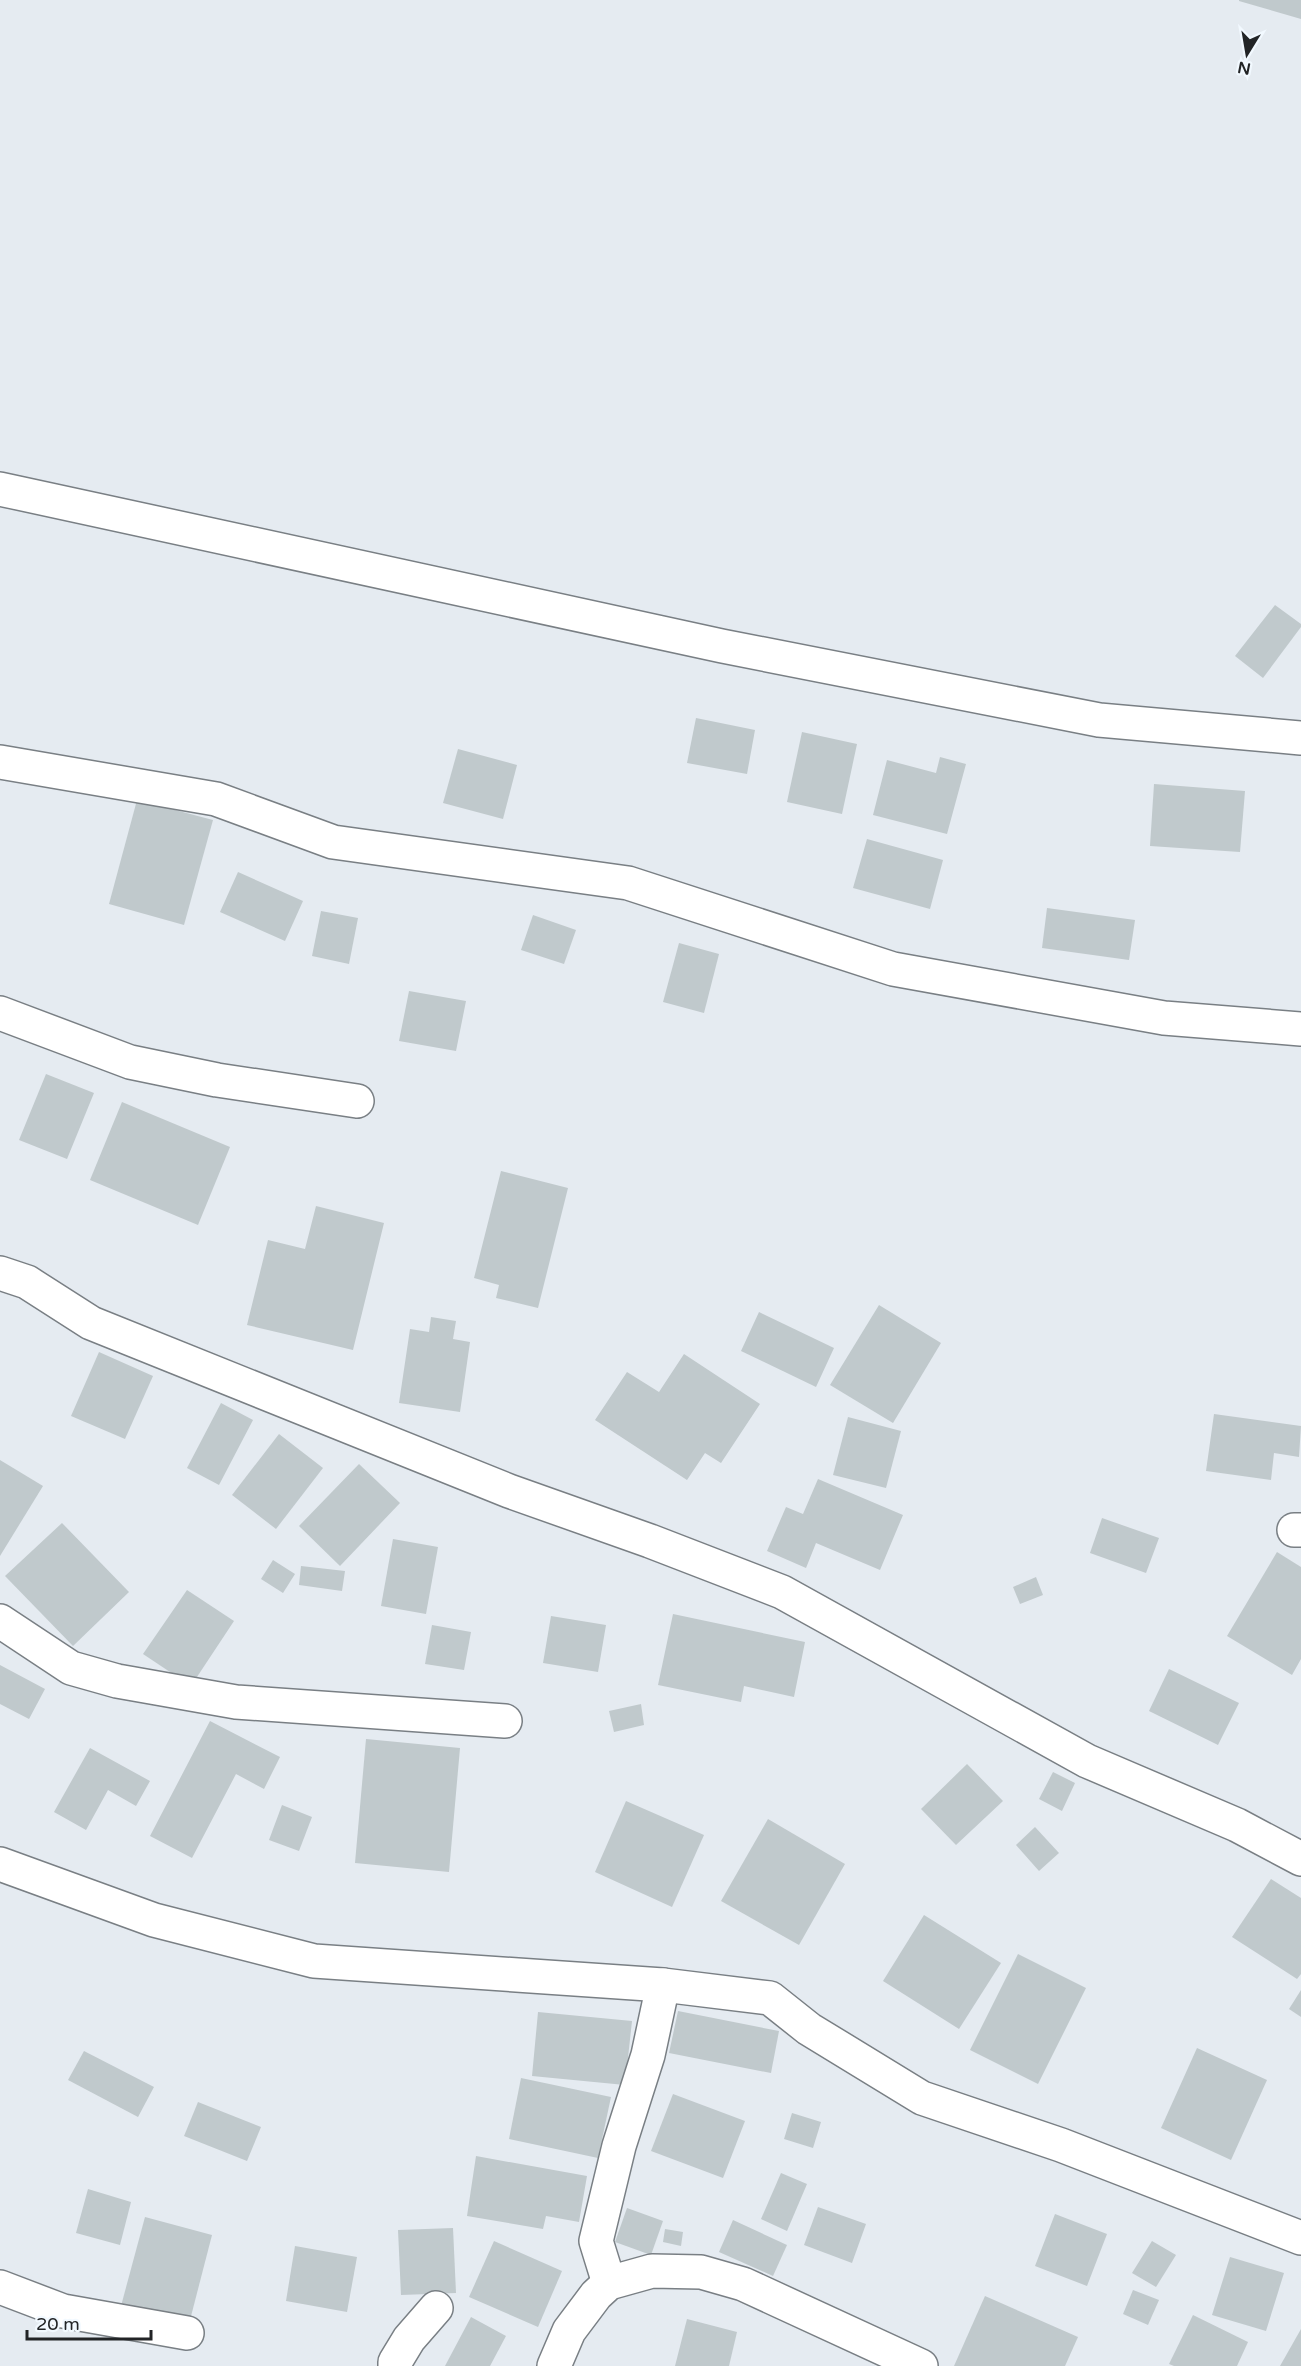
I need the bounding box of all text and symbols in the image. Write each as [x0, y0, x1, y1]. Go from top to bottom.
north arrow [1217, 24, 1277, 84]
text: N [1236, 57, 1253, 79]
scale bar [27, 2303, 152, 2341]
text: 20 m [36, 2313, 80, 2335]

